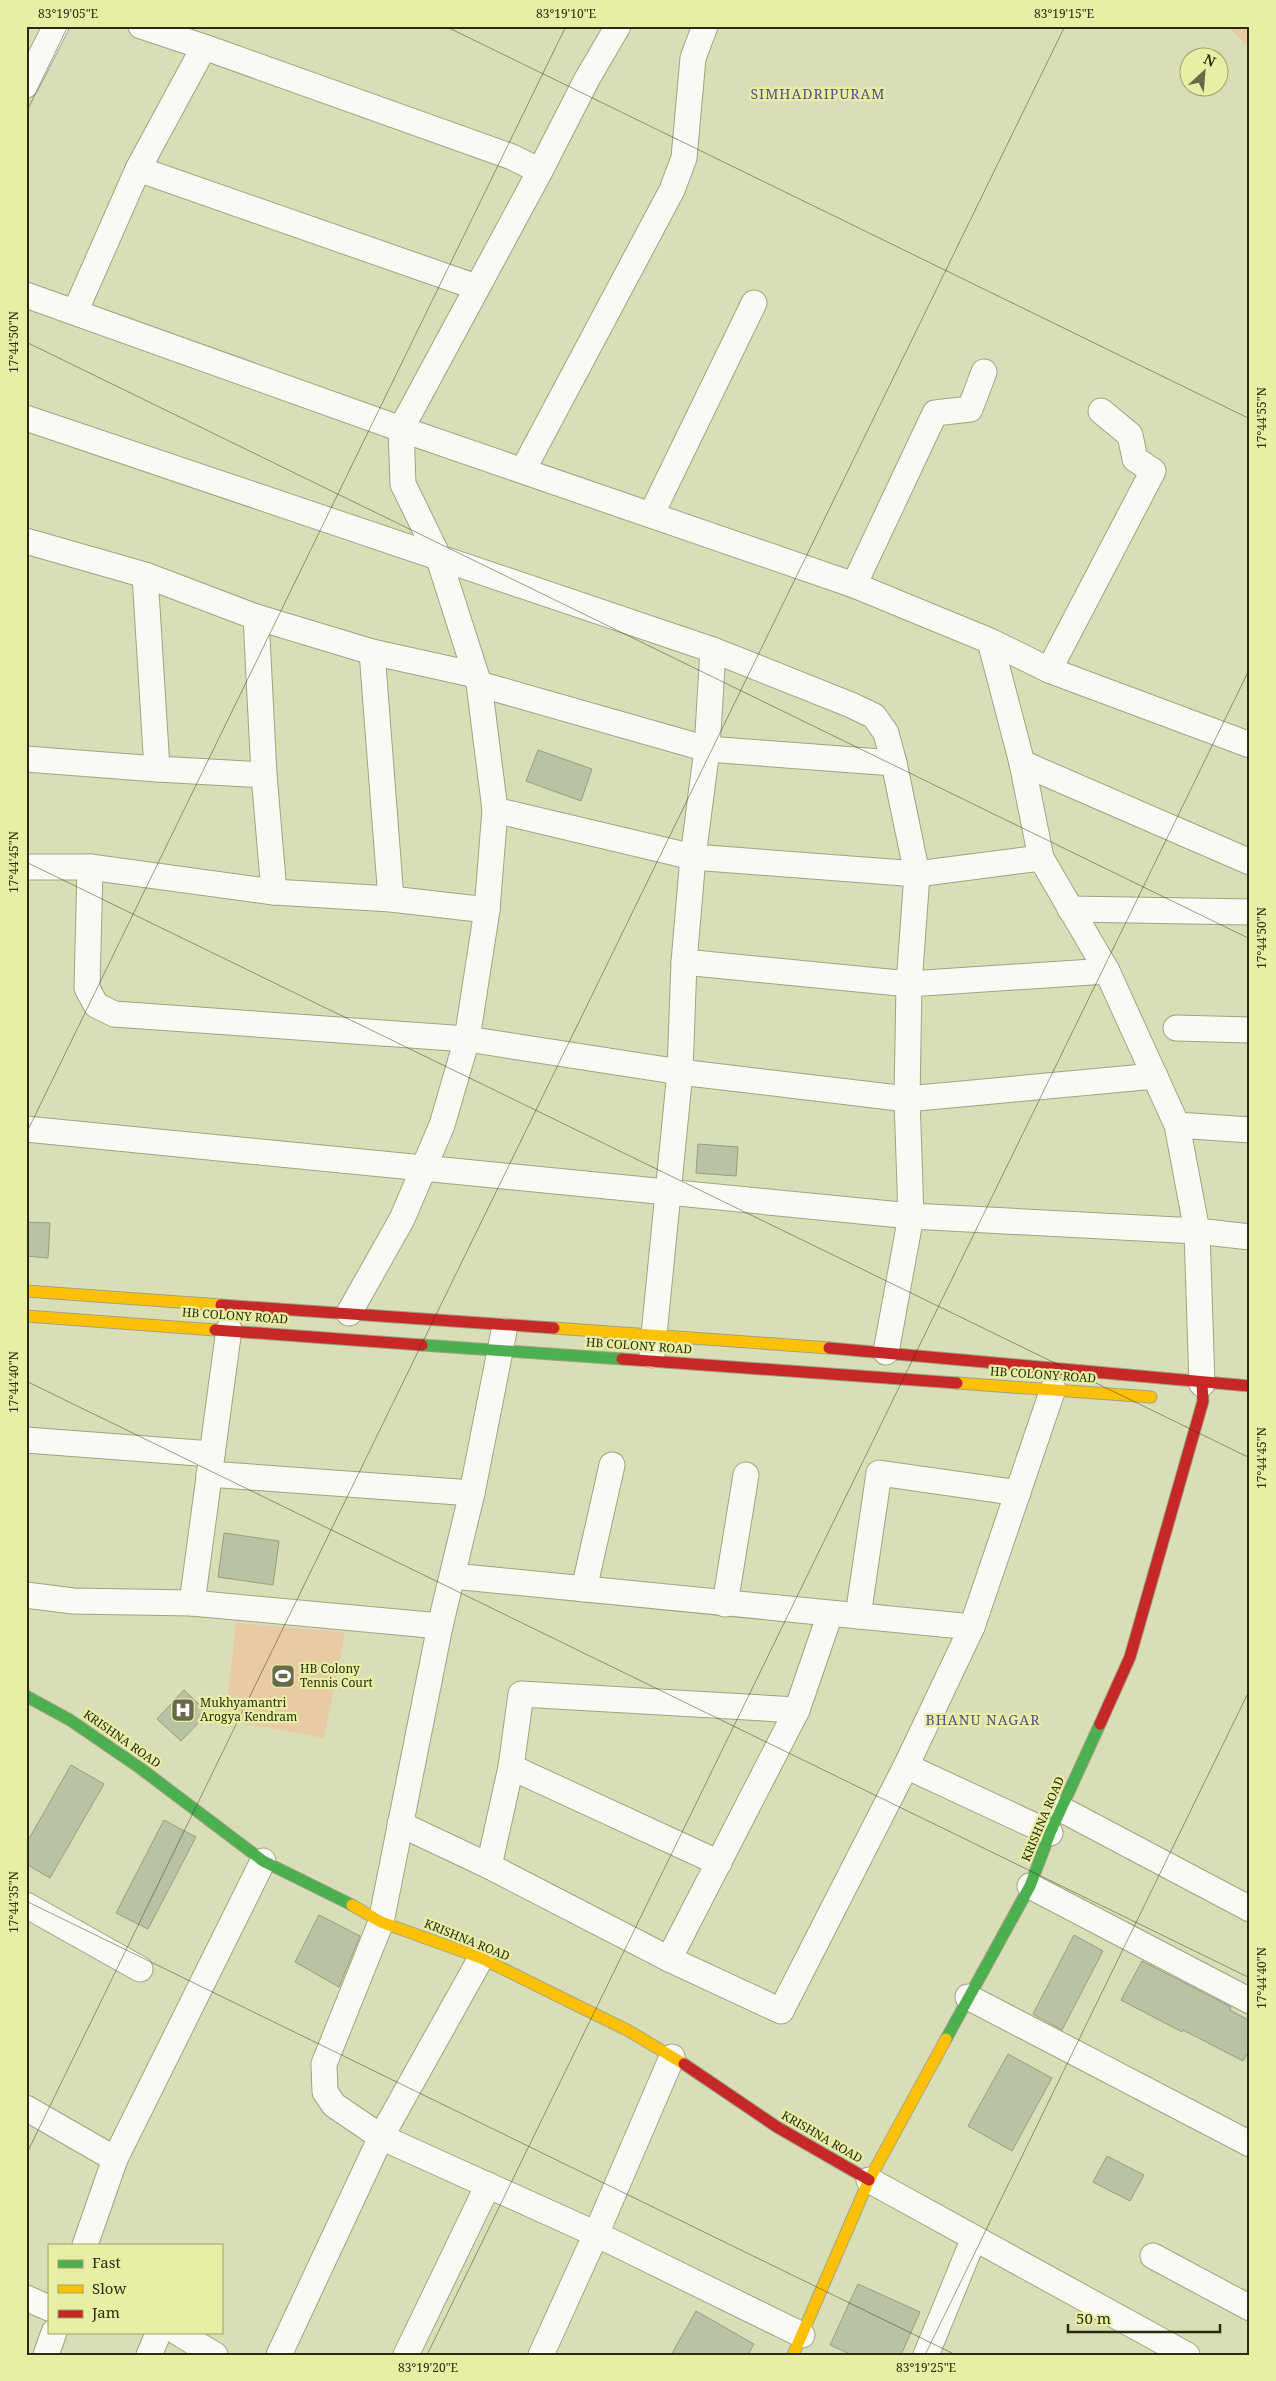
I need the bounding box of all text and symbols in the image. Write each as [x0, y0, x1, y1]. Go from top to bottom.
text: 83°19'05"E [38, 5, 98, 22]
text: 83°19'10"E [536, 5, 596, 22]
text: 83°19'15"E [1034, 5, 1094, 22]
north arrow [1178, 48, 1228, 98]
text: N [1201, 49, 1219, 71]
district label: SIMHADRIPURAM [750, 84, 886, 103]
text: 17°44'50"N [5, 311, 22, 373]
text: 17°44'55"N [1253, 387, 1270, 449]
text: 17°44'45"N [5, 831, 22, 893]
text: 17°44'50"N [1253, 907, 1270, 969]
street label: HB COLONY ROAD [181, 1303, 289, 1328]
street label: HB COLONY ROAD [585, 1333, 693, 1358]
text: 17°44'40"N [5, 1351, 22, 1413]
street label: HB COLONY ROAD [989, 1362, 1097, 1387]
text: 17°44'45"N [1253, 1427, 1270, 1489]
place label: HB Colony Tennis Court [300, 1660, 373, 1691]
sports icon: HB Colony Tennis Court [270, 1663, 296, 1689]
place label: Mukhyamantri Arogya Kendram [200, 1694, 297, 1725]
hospital icon: Mukhyamantri Arogya Kendram [170, 1697, 196, 1723]
street label: KRISHNA ROAD [80, 1706, 165, 1772]
district label: BHANU NAGAR [926, 1710, 1040, 1729]
street label: KRISHNA ROAD [1017, 1773, 1068, 1864]
text: 17°44'35"N [5, 1871, 22, 1933]
street label: KRISHNA ROAD [422, 1915, 513, 1965]
text: 17°44'40"N [1253, 1947, 1270, 2009]
street label: KRISHNA ROAD [779, 2106, 866, 2167]
legend [48, 2244, 222, 2334]
text: Fast [92, 2252, 121, 2272]
text: Slow [92, 2278, 126, 2298]
scale bar [1068, 2301, 1221, 2333]
text: Jam [91, 2302, 120, 2322]
text: 50 m [1076, 2308, 1111, 2328]
text: 83°19'20"E [398, 2359, 458, 2376]
text: 83°19'25"E [896, 2359, 956, 2376]

